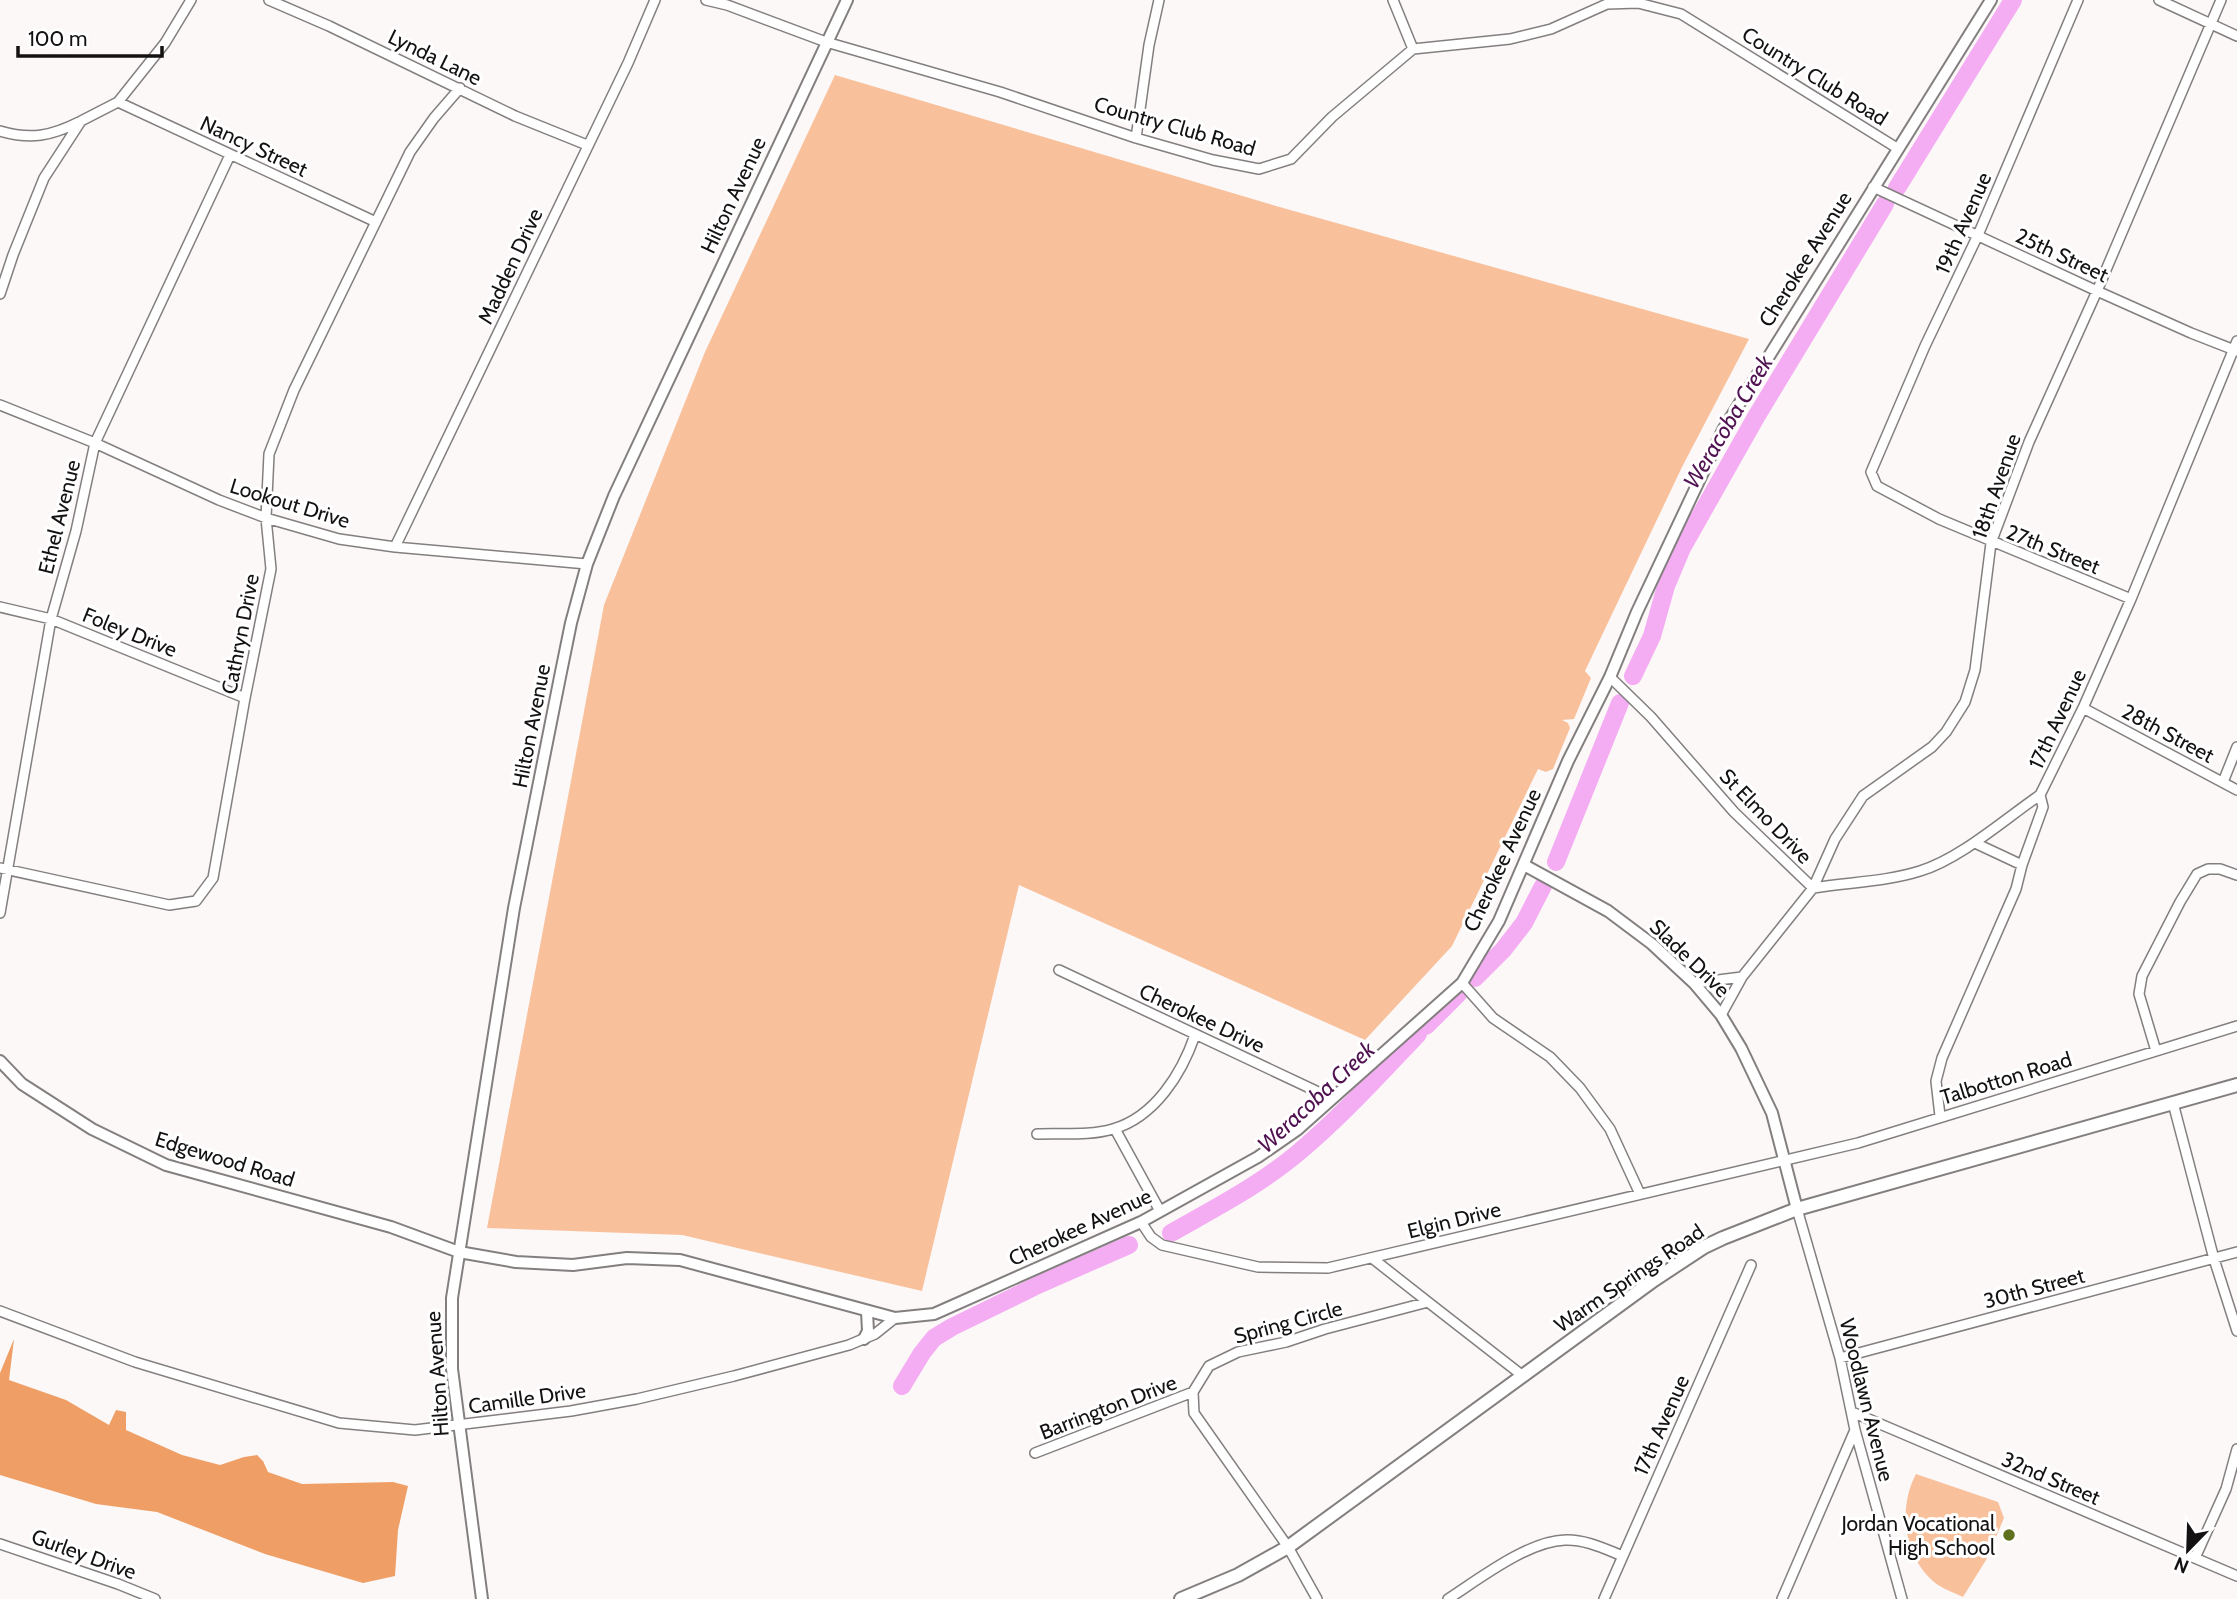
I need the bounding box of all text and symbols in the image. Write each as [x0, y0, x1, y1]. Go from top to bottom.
scale bar [18, 14, 161, 58]
street label: Country Club Road [1738, 21, 1892, 131]
street label: Lynda Lane [384, 24, 486, 90]
text: 100 m [28, 26, 87, 51]
street label: Country Club Road [1091, 91, 1259, 161]
street label: Nancy Street [196, 110, 312, 182]
street label: Hilton Avenue [695, 133, 771, 257]
street label: 19th Avenue [1930, 168, 1997, 278]
street label: Cherokee Avenue [1753, 187, 1857, 331]
street label: Madden Drive [472, 204, 548, 328]
street label: 25th Street [2012, 223, 2112, 287]
water label: Weracoba Creek [1677, 349, 1779, 494]
street label: 18th Avenue [1966, 430, 2026, 542]
street label: Ethel Avenue [33, 457, 85, 577]
street label: Lookout Drive [227, 473, 353, 533]
street label: 27th Street [2003, 519, 2103, 579]
street label: Cathryn Drive [216, 571, 264, 696]
street label: Foley Drive [79, 602, 181, 662]
street label: Hilton Avenue [507, 662, 555, 790]
street label: 17th Avenue [2023, 665, 2091, 773]
street label: 28th Street [2118, 698, 2218, 768]
street label: St Elmo Drive [1715, 763, 1818, 869]
street label: Cherokee Avenue [1458, 784, 1546, 935]
street label: Slade Drive [1645, 914, 1735, 1002]
street label: Cherokee Drive [1135, 978, 1269, 1058]
water label: Weracoba Creek [1251, 1035, 1381, 1159]
street label: Talbotton Road [1937, 1046, 2075, 1110]
street label: Edgewood Road [152, 1126, 298, 1192]
street label: Cherokee Avenue [1005, 1183, 1156, 1271]
street label: Elgin Drive [1405, 1196, 1504, 1244]
street label: Warm Springs Road [1549, 1219, 1709, 1337]
street label: 30th Street [1981, 1263, 2087, 1313]
street label: Spring Circle [1231, 1295, 1345, 1348]
street label: Hilton Avenue [420, 1310, 454, 1437]
street label: Woodlawn Avenue [1835, 1316, 1899, 1484]
street label: Barrington Drive [1036, 1369, 1180, 1445]
street label: 17th Avenue [1628, 1371, 1694, 1479]
street label: Camille Drive [467, 1377, 588, 1419]
street label: 32nd Street [1998, 1446, 2104, 1510]
place label: Jordan Vocational High School [1840, 1511, 1995, 1560]
north arrow [2153, 1515, 2223, 1585]
street label: Gurley Drive [28, 1524, 140, 1585]
marker: Jordan Vocational High School [2001, 1527, 2017, 1543]
text: N [2171, 1552, 2192, 1578]

